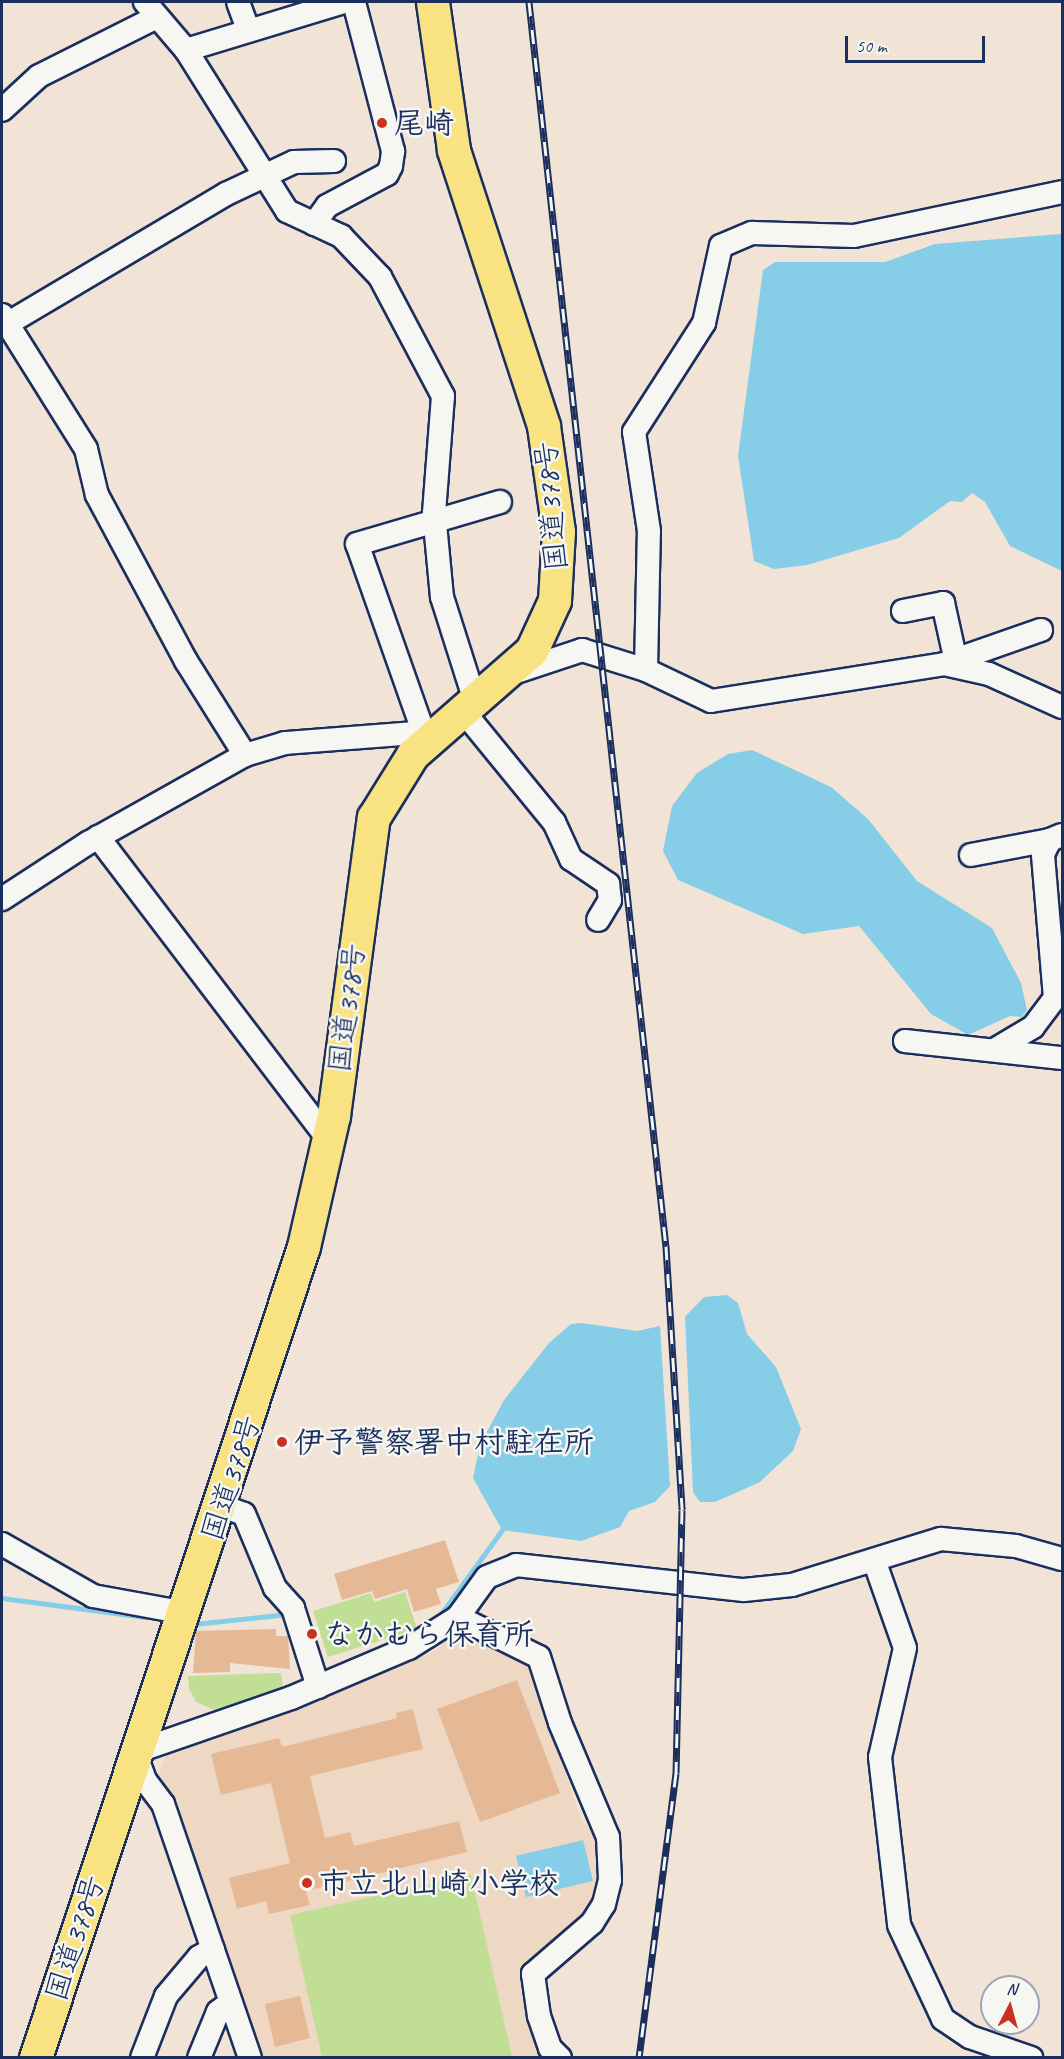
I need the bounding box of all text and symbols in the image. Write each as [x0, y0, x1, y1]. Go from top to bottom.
scale bar [848, 24, 988, 62]
text: 50 m [856, 35, 887, 57]
place label: 尾崎 [394, 105, 454, 141]
marker: 尾崎 [375, 116, 389, 130]
street label: 国道378号 [527, 439, 575, 573]
street label: 国道378号 [321, 941, 373, 1075]
street label: 国道378号 [194, 1410, 268, 1546]
place label: 伊予警察署中村駐在所 [294, 1424, 594, 1460]
marker: 伊予警察署中村駐在所 [275, 1435, 289, 1449]
place label: なかむら保育所 [324, 1616, 534, 1652]
marker: なかむら保育所 [305, 1627, 319, 1641]
place label: 市立北山崎小学校 [319, 1865, 559, 1901]
street label: 国道378号 [38, 1870, 112, 2006]
marker: 市立北山崎小学校 [300, 1876, 314, 1890]
north arrow [980, 1975, 1040, 2035]
text: N [1006, 1979, 1018, 2000]

